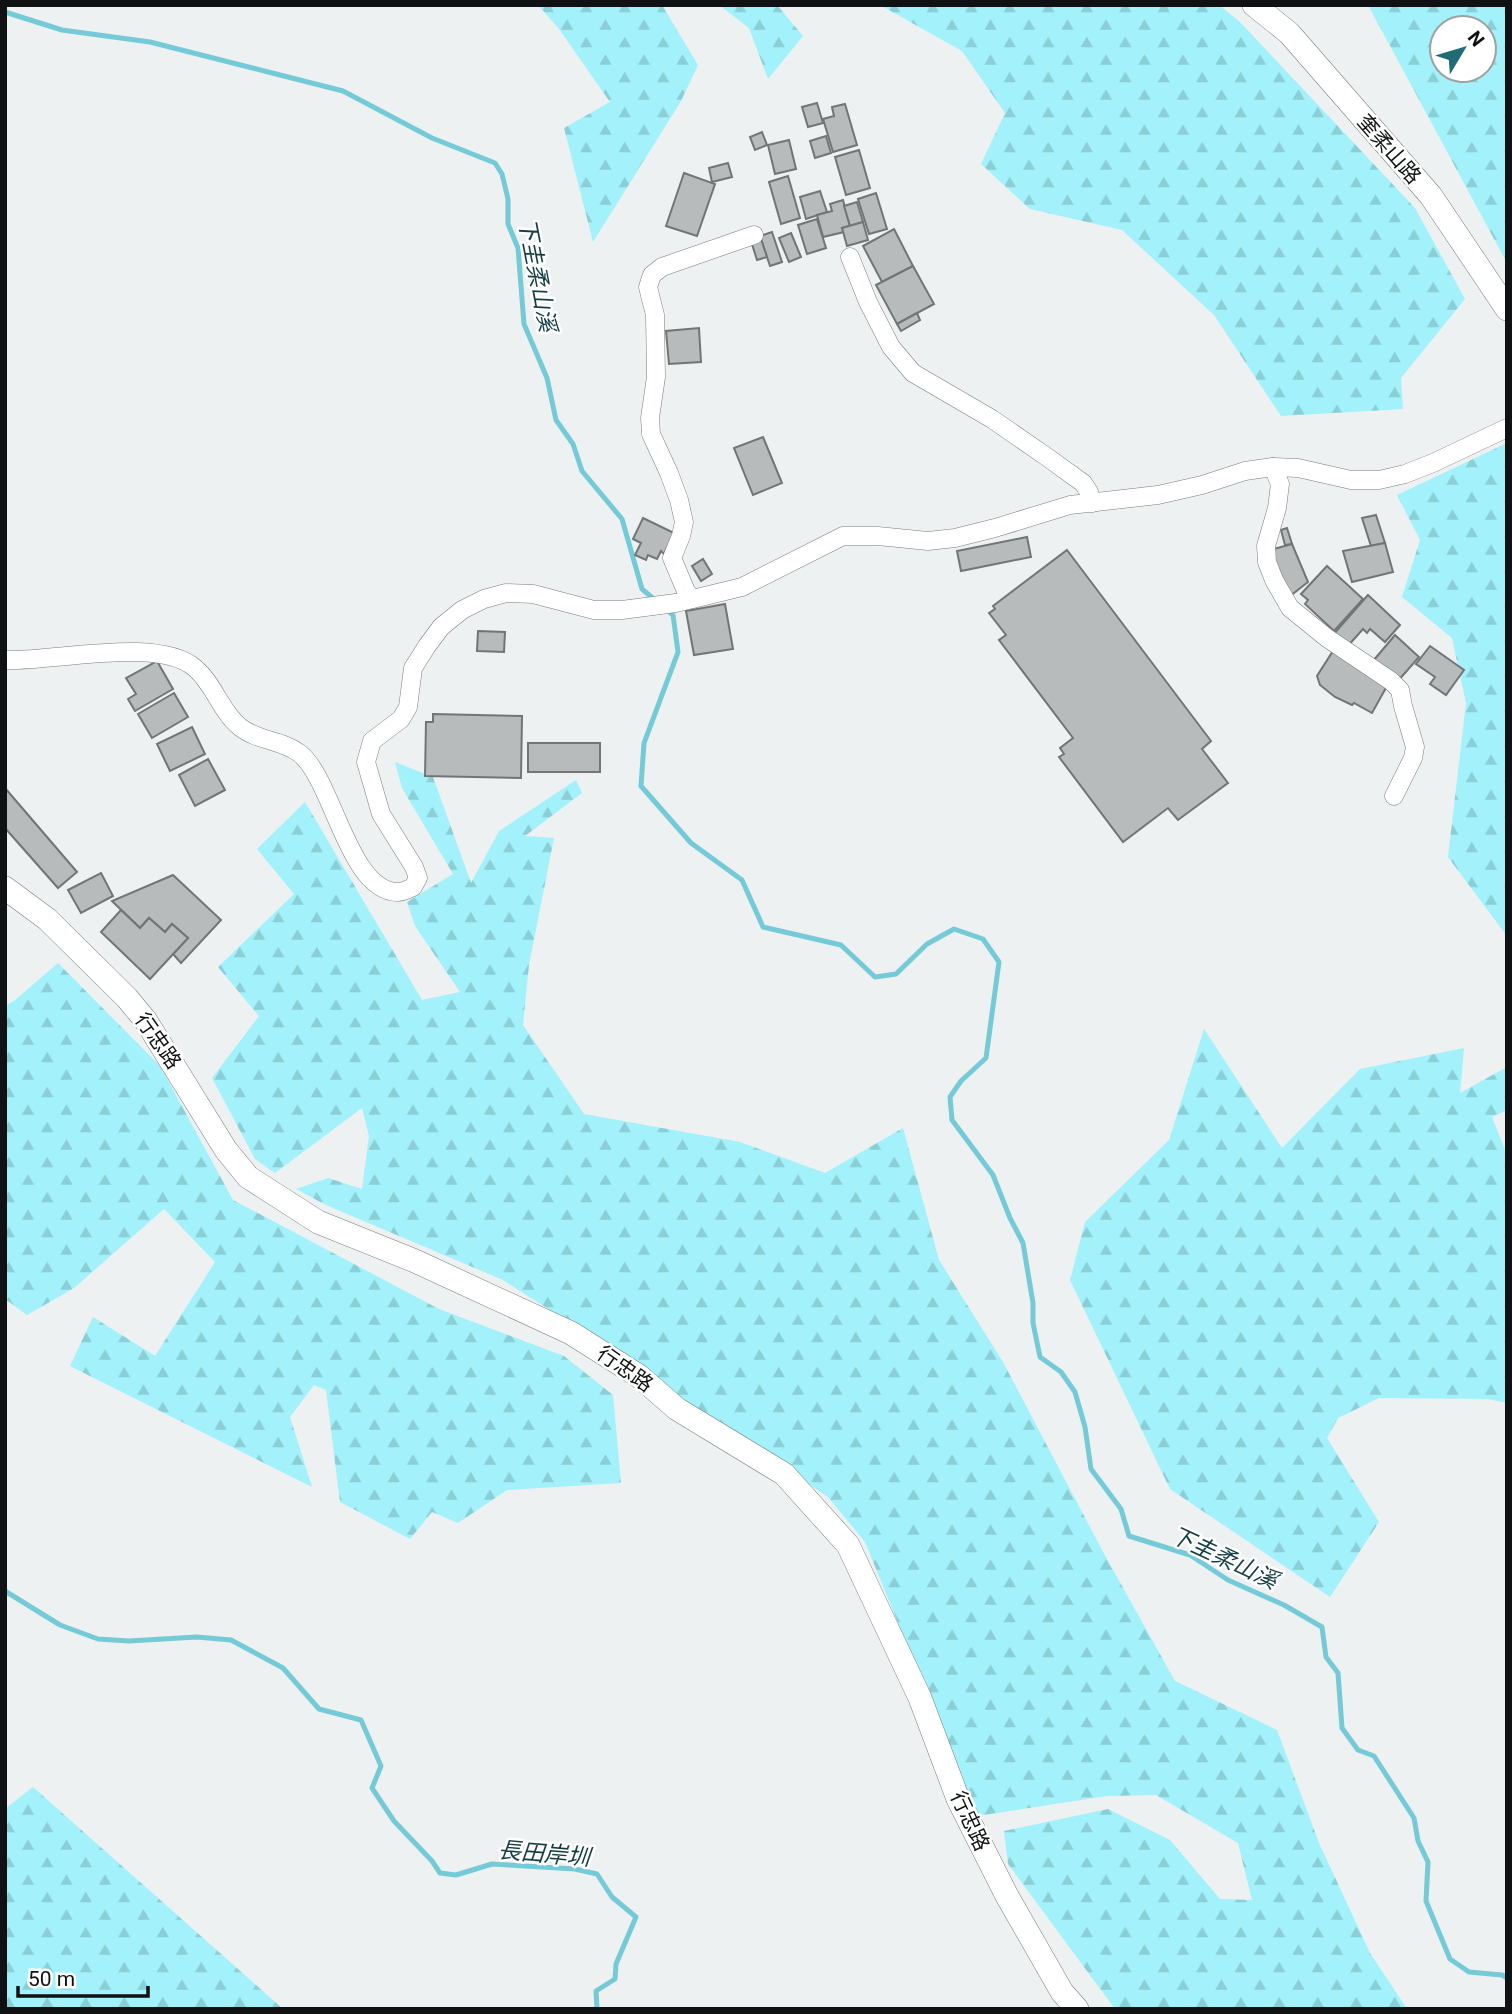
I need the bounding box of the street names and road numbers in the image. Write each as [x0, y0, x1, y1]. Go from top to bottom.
street label: 奎柔山路 [1352, 109, 1426, 189]
street label: 行忠路 [130, 1008, 186, 1074]
street label: 行忠路 [592, 1341, 658, 1397]
street label: 行忠路 [946, 1787, 994, 1855]

